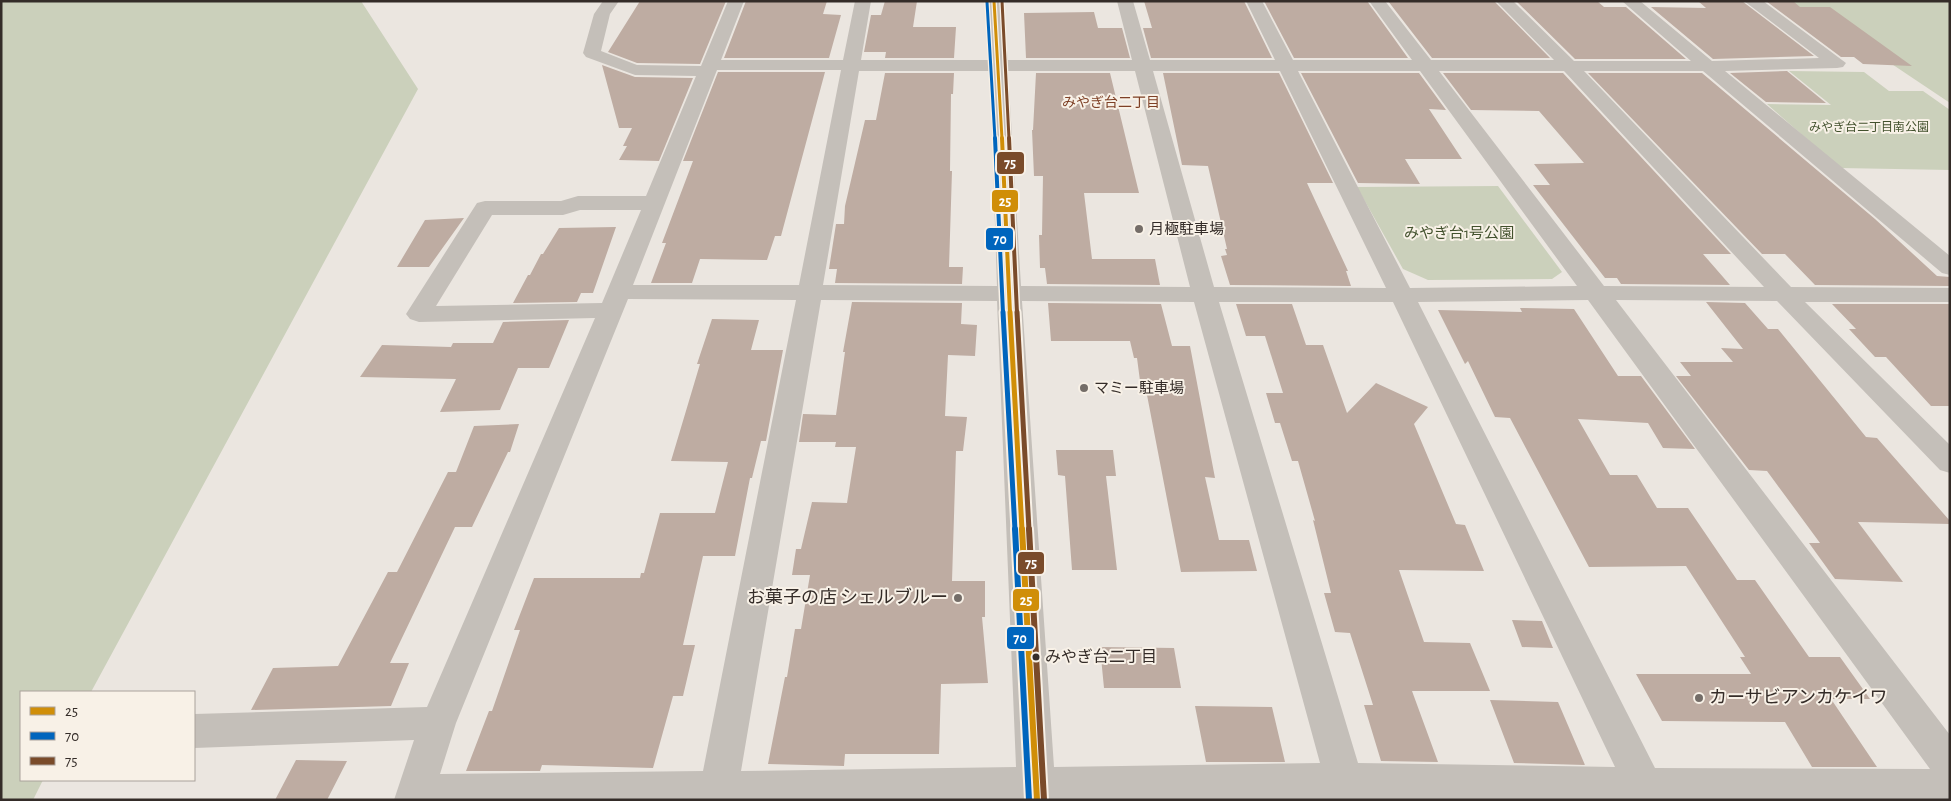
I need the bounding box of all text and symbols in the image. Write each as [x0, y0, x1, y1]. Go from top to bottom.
district label: みやぎ台二丁目 [1062, 94, 1160, 110]
park label: みやぎ台二丁目南公園 [1809, 120, 1929, 133]
line badge: 75 [996, 151, 1025, 175]
text: 75 [1004, 157, 1016, 171]
line badge: 25 [991, 189, 1019, 213]
text: 25 [999, 195, 1011, 209]
place label: 月極駐車場 [1149, 221, 1224, 237]
marker: 月極駐車場 [1133, 223, 1145, 235]
park label: みやぎ台1号公園 [1404, 225, 1514, 241]
line badge: 70 [985, 227, 1014, 251]
text: 70 [993, 233, 1007, 247]
place label: マミー駐車場 [1094, 380, 1184, 396]
marker: マミー駐車場 [1078, 382, 1090, 394]
line badge: 75 [1017, 551, 1045, 575]
text: 75 [1025, 557, 1037, 571]
place label: お菓子の店 シェルブルー [747, 587, 948, 607]
line badge: 25 [1012, 588, 1040, 612]
marker: お菓子の店 シェルブルー [952, 592, 964, 604]
text: 25 [1020, 594, 1032, 608]
line badge: 70 [1006, 626, 1035, 650]
text: 70 [1013, 632, 1027, 646]
place label: みやぎ台二丁目 [1045, 648, 1157, 665]
marker: みやぎ台二丁目 [1031, 652, 1041, 662]
place label: カーサビアンカケイワ [1709, 688, 1888, 707]
legend [20, 691, 195, 781]
marker: カーサビアンカケイワ [1693, 692, 1705, 704]
text: 25 [65, 704, 78, 719]
text: 70 [65, 729, 79, 744]
text: 75 [65, 754, 78, 769]

